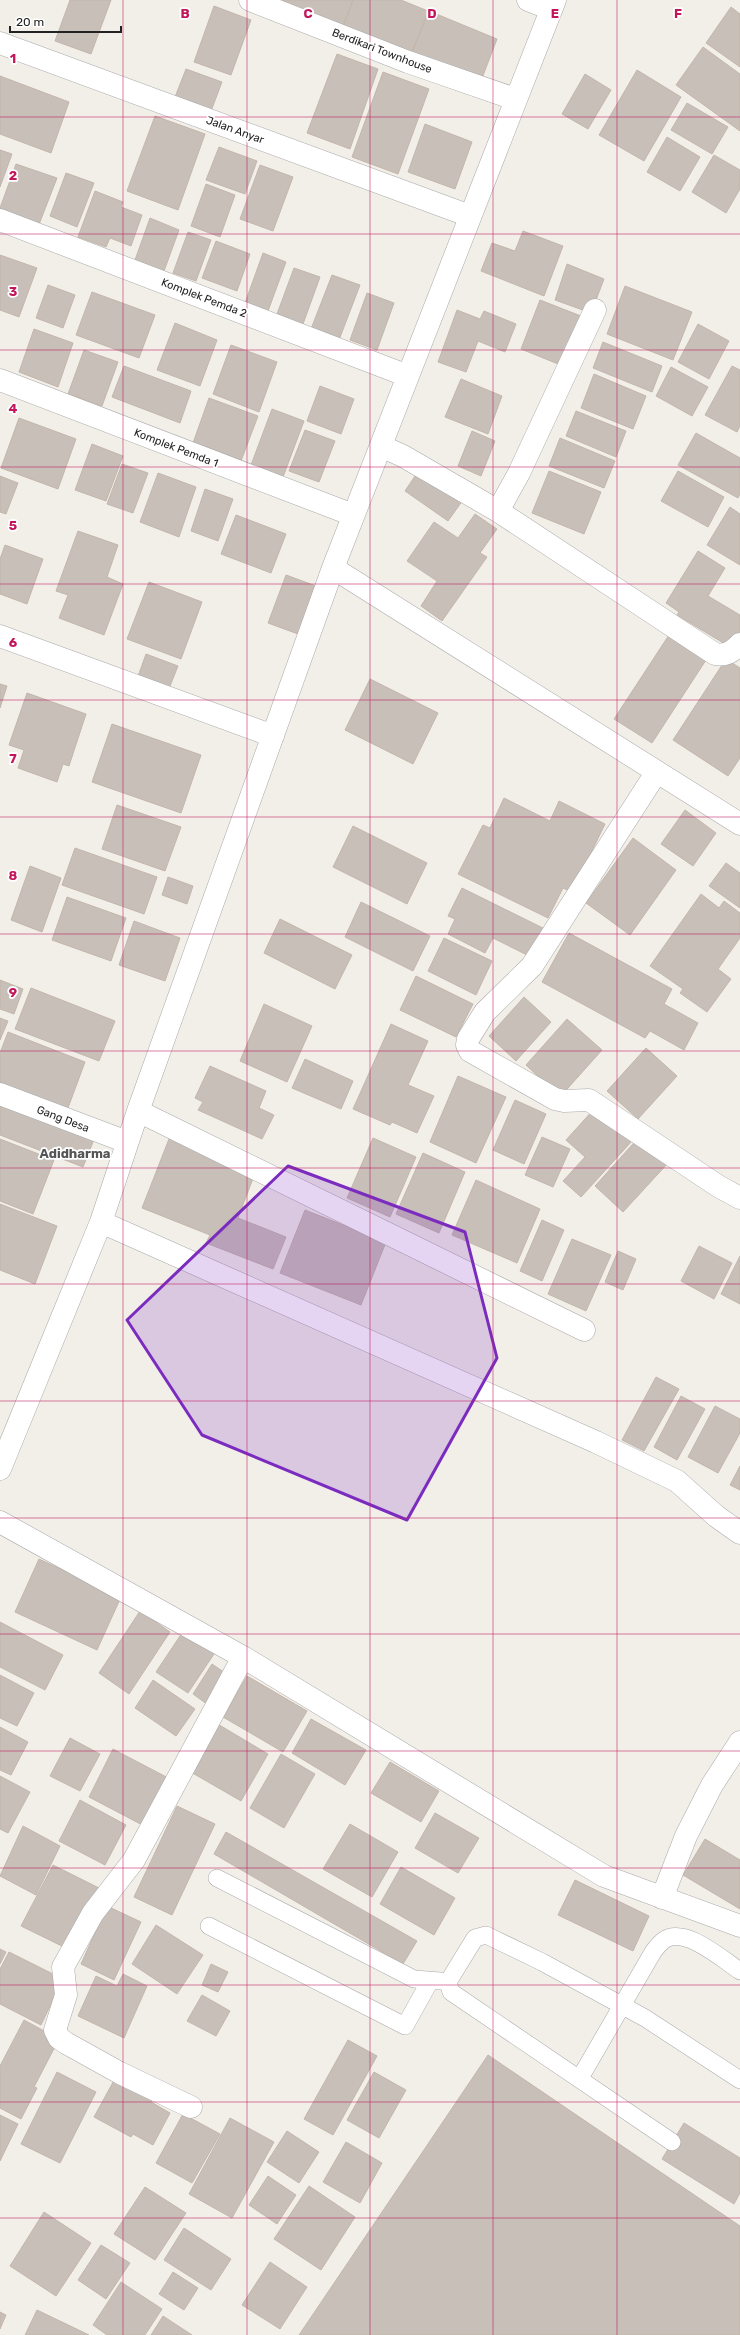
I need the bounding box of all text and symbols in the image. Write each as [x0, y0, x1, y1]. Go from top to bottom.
text: B [180, 6, 190, 21]
text: C [303, 6, 313, 21]
text: D [427, 6, 437, 21]
text: E [551, 6, 559, 21]
text: F [674, 6, 682, 21]
scale bar [10, 8, 121, 34]
text: 20 m [16, 15, 44, 29]
street label: Berdikari Townhouse [330, 26, 434, 76]
text: 1 [10, 51, 16, 66]
street label: Jalan Anyar [204, 113, 267, 147]
text: 2 [9, 168, 17, 183]
street label: Komplek Pemda 2 [159, 276, 249, 320]
text: 3 [9, 284, 18, 299]
text: 4 [9, 401, 18, 416]
street label: Komplek Pemda 1 [132, 426, 220, 470]
text: 5 [9, 518, 17, 533]
text: 6 [9, 635, 18, 650]
text: 7 [9, 751, 17, 766]
text: 8 [9, 868, 18, 883]
text: 9 [9, 985, 17, 1000]
street label: Gang Desa [35, 1103, 91, 1135]
district label: Adidharma [40, 1146, 110, 1161]

